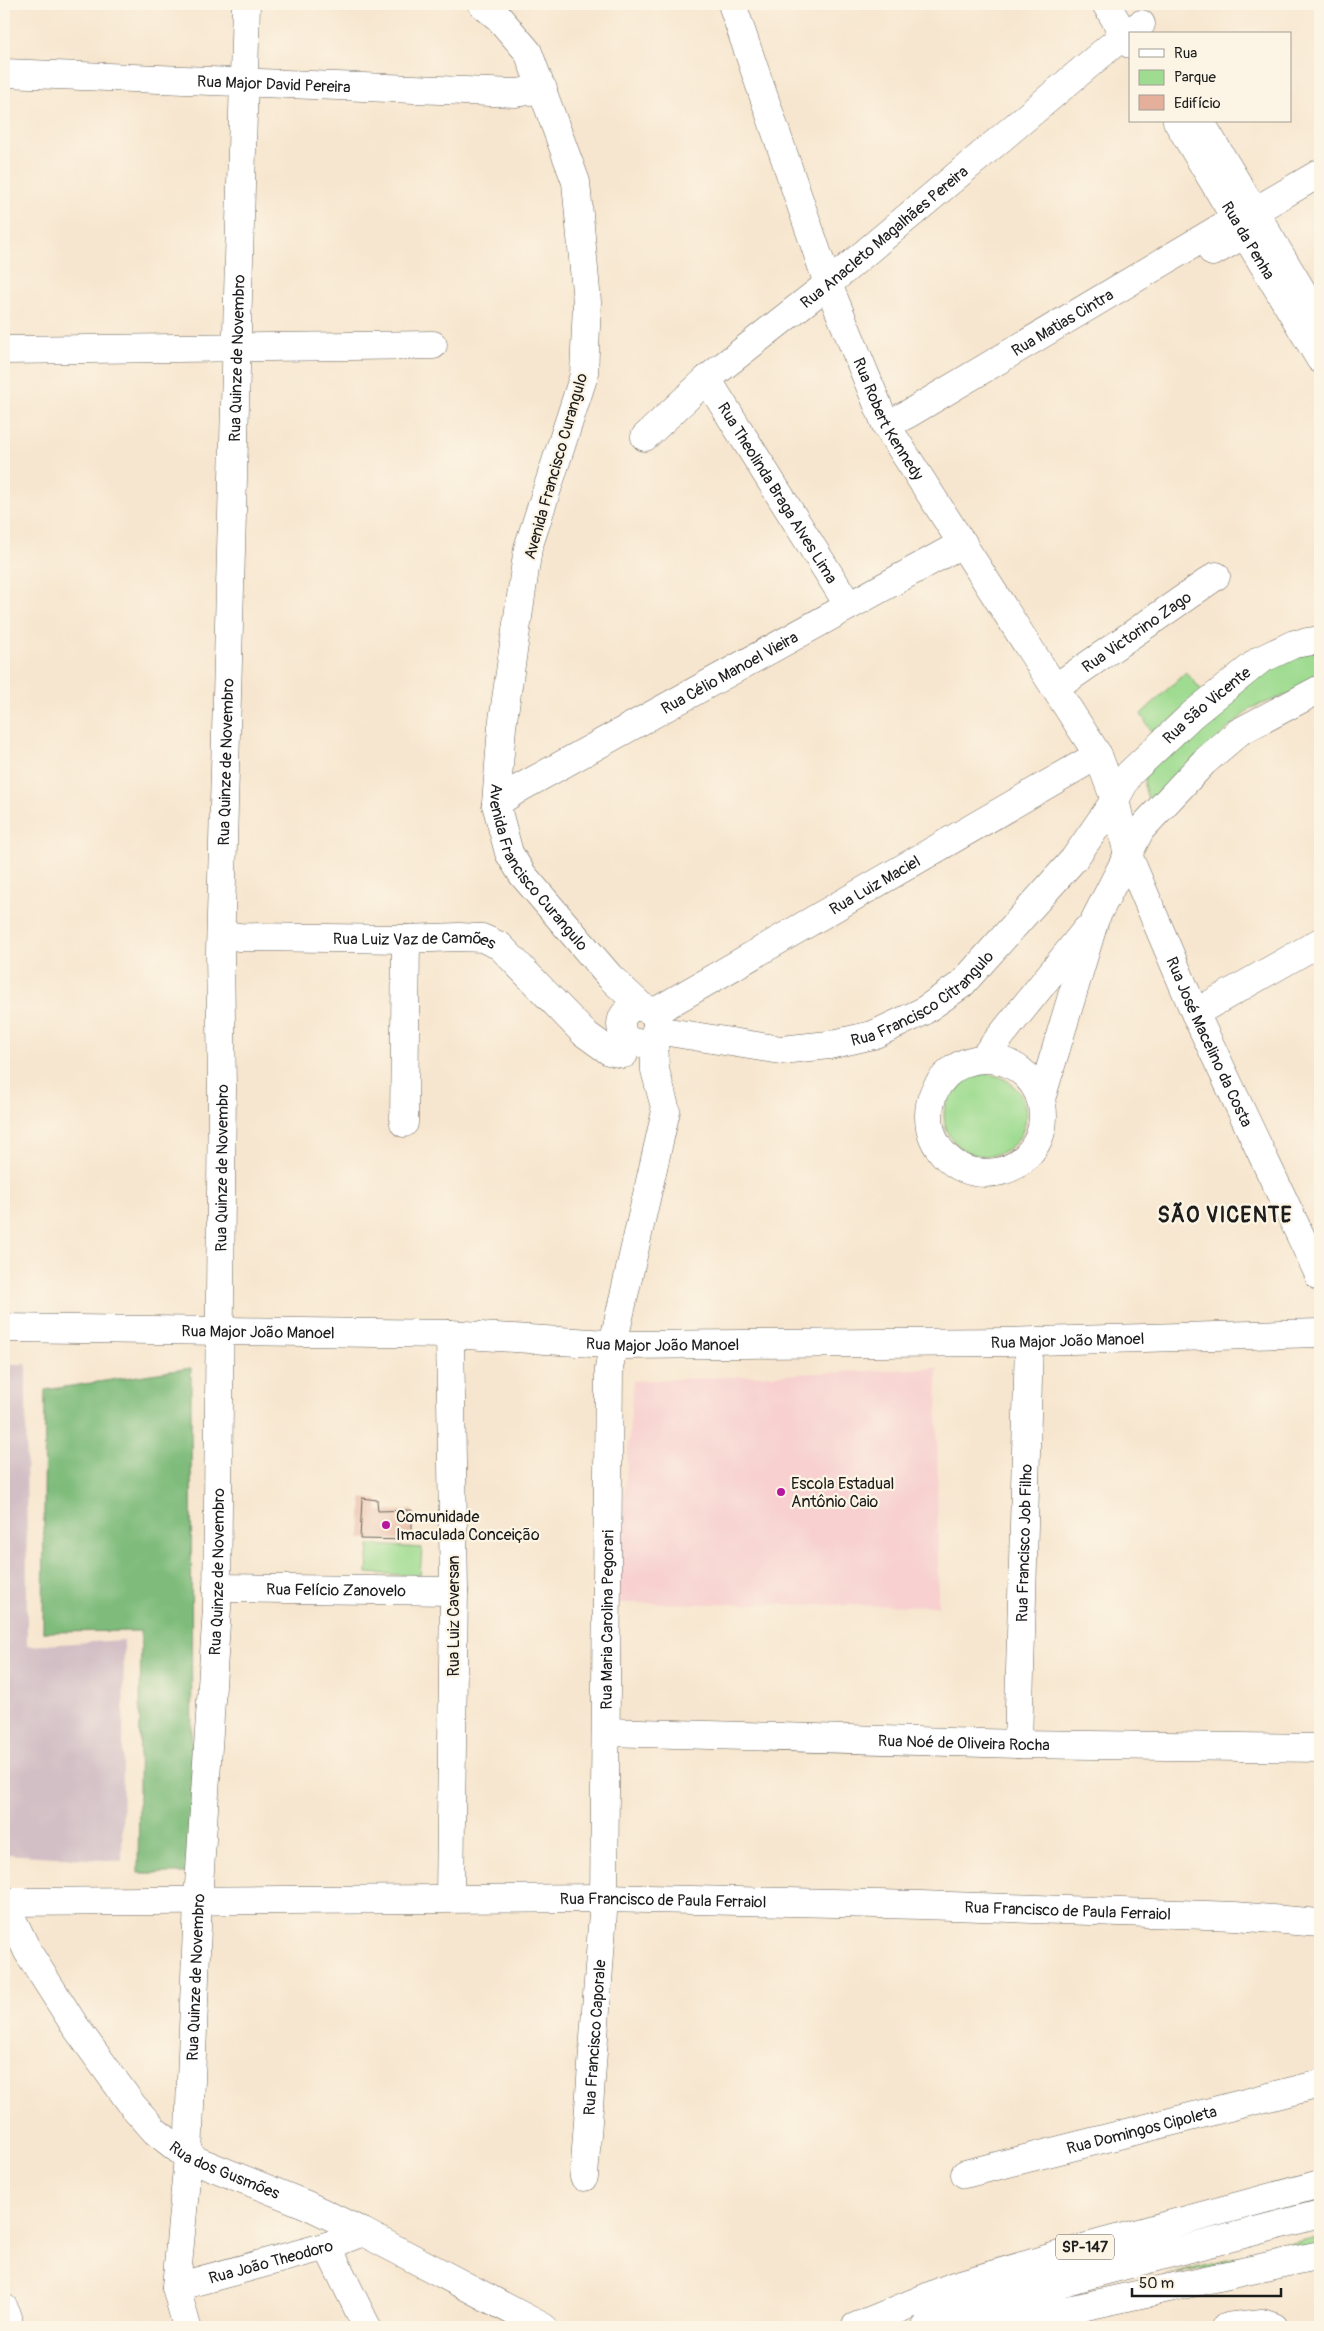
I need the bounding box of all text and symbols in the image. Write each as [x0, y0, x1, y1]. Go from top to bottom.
legend [1129, 32, 1292, 122]
text: Rua [1174, 44, 1197, 63]
text: Parque [1174, 68, 1217, 87]
street label: Rua Major David Pereira [197, 72, 351, 98]
text: Edifício [1174, 94, 1220, 113]
street label: Rua Anacleto Magalhães Pereira [797, 162, 972, 313]
street label: Rua da Penha [1217, 198, 1279, 283]
street label: Rua Quinze de Novembro [225, 274, 250, 442]
street label: Rua Matias Cintra [1008, 285, 1117, 361]
street label: Rua Robert Kennedy [848, 355, 928, 484]
street label: Avenida Francisco Curangulo [520, 371, 592, 562]
street label: Rua Theolinda Braga Alves Lima [713, 399, 841, 587]
street label: Rua Victorino Zago [1078, 587, 1196, 677]
street label: Rua Célio Manoel Vieira [658, 627, 802, 719]
street label: Rua São Vicente [1159, 662, 1255, 748]
street label: Rua Quinze de Novembro [214, 678, 239, 846]
street label: Avenida Francisco Curangulo [484, 783, 592, 955]
street label: Rua Luiz Maciel [826, 851, 924, 920]
street label: Rua Luiz Vaz de Camões [333, 928, 499, 954]
street label: Rua Francisco Citrangulo [849, 947, 998, 1051]
street label: Rua José Macelino da Costa [1161, 954, 1256, 1130]
street label: Rua Quinze de Novembro [211, 1084, 233, 1252]
district label: SÃO VICENTE [1158, 1202, 1292, 1229]
street label: Rua Major João Manoel [181, 1321, 335, 1343]
street label: Rua Major João Manoel [991, 1329, 1145, 1353]
street label: Rua Major João Manoel [585, 1334, 739, 1356]
street label: Rua Francisco Job Filho [1012, 1463, 1037, 1622]
place label: Escola Estadual Antônio Caio [791, 1474, 894, 1512]
marker: Escola Estadual Antônio Caio [775, 1486, 787, 1498]
street label: Rua Quinze de Novembro [205, 1488, 229, 1656]
place label: Comunidade Imaculada Conceição [396, 1507, 540, 1545]
marker: Comunidade Imaculada Conceição [380, 1519, 392, 1531]
street label: Rua Maria Carolina Pegorari [597, 1530, 618, 1710]
street label: Rua Luiz Caversan [444, 1555, 464, 1677]
street label: Rua Felício Zanovelo [266, 1580, 407, 1601]
street label: Rua Noé de Oliveira Rocha [878, 1731, 1050, 1755]
street label: Rua Francisco de Paula Ferraiol [560, 1889, 767, 1913]
street label: Rua Quinze de Novembro [183, 1893, 209, 2061]
street label: Rua Francisco de Paula Ferraiol [964, 1898, 1171, 1925]
street label: Rua Francisco Caporale [579, 1959, 611, 2116]
street label: Rua Domingos Cipoleta [1064, 2102, 1219, 2159]
street label: Rua dos Gusmões [165, 2137, 282, 2204]
road number: SP-147 [1056, 2234, 1114, 2260]
street label: Rua João Theodoro [206, 2235, 336, 2289]
scale bar [1132, 2266, 1280, 2298]
text: 50 m [1139, 2274, 1174, 2293]

